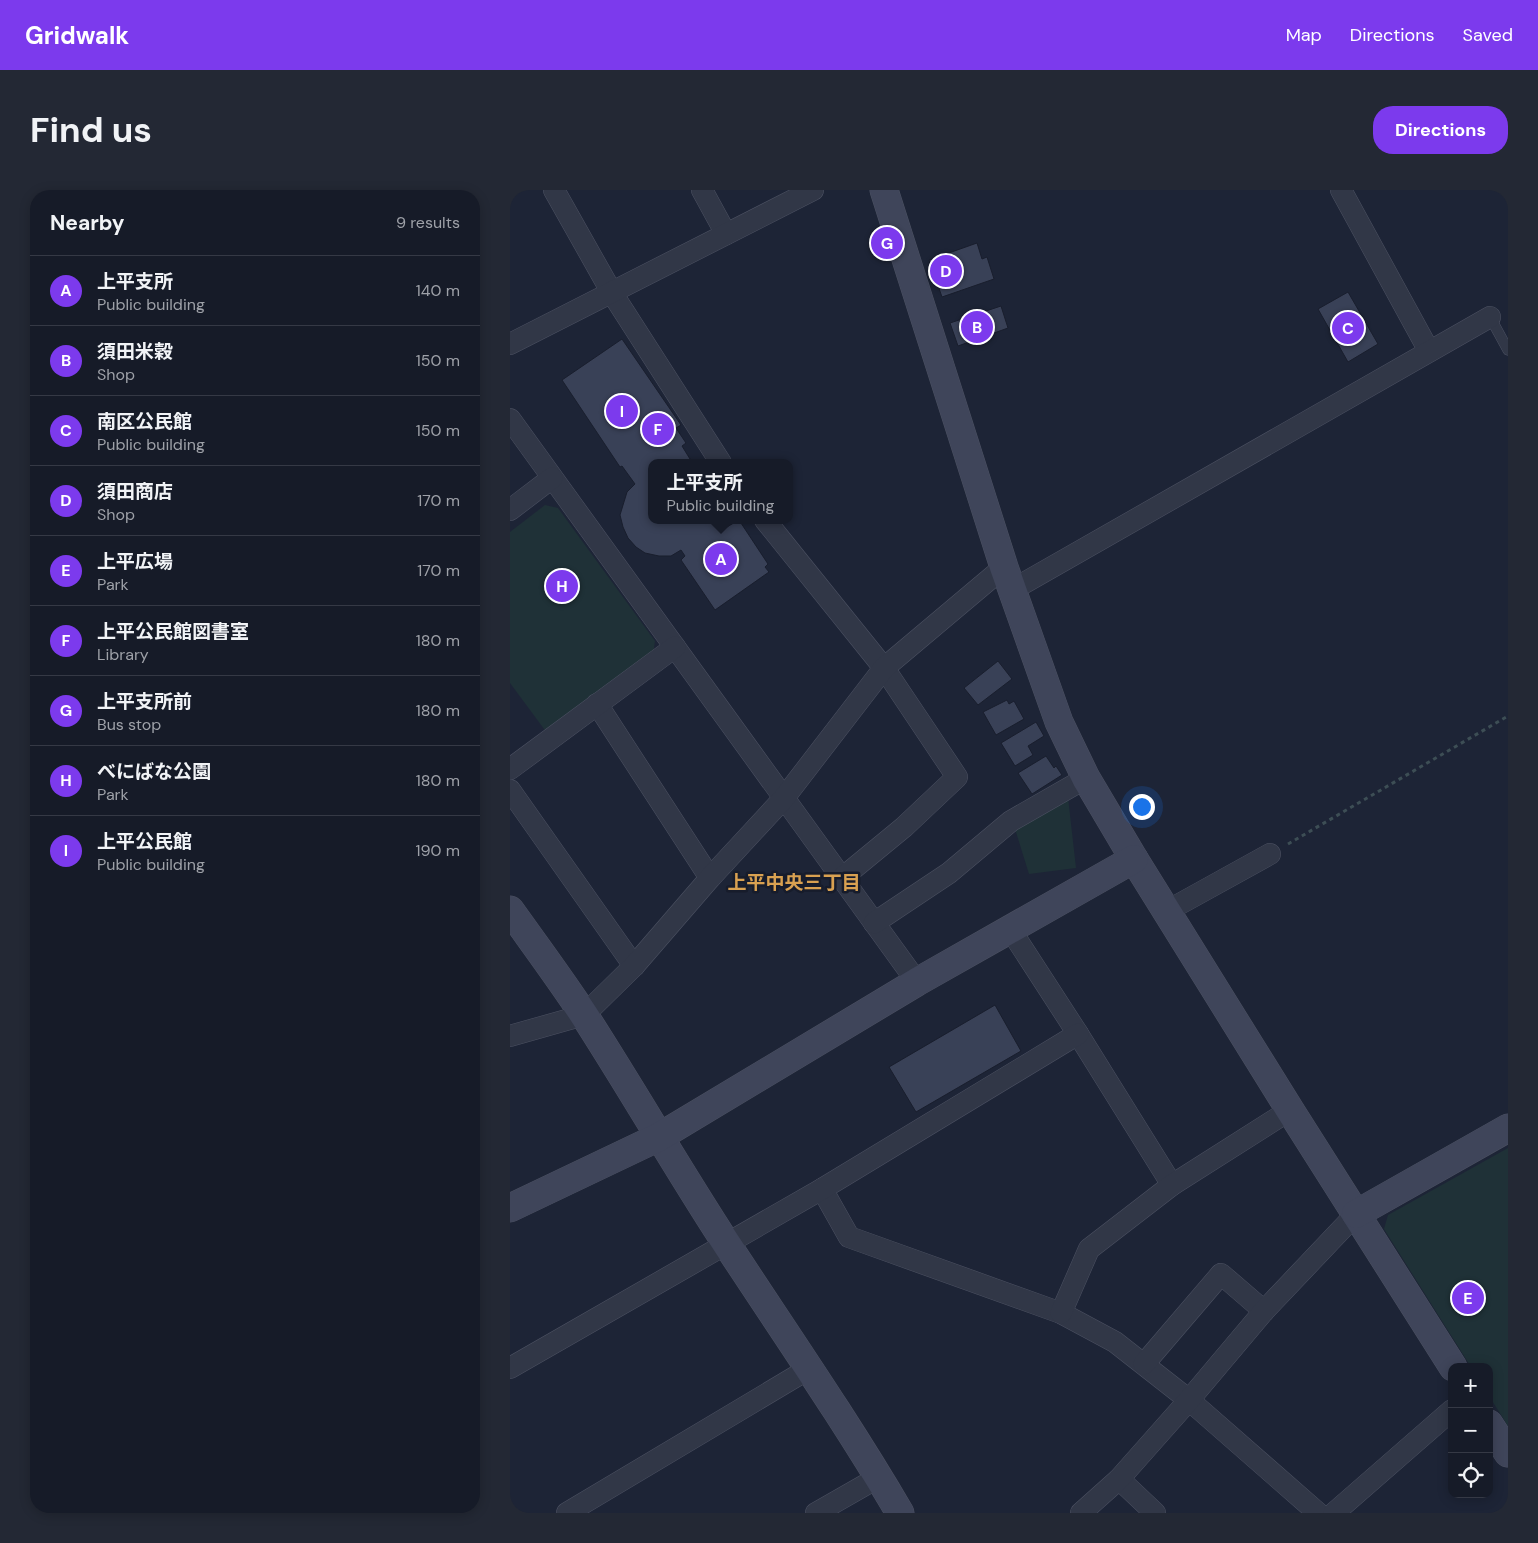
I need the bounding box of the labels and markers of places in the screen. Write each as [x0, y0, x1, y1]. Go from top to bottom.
pin: G [871, 224, 903, 262]
pin: D [930, 252, 962, 290]
pin: B [961, 308, 993, 346]
pin: C [1332, 309, 1364, 347]
pin: I [606, 392, 638, 430]
pin: F [642, 410, 674, 448]
pin: A [705, 540, 737, 578]
pin: H [546, 567, 578, 605]
pin: E [1452, 1279, 1484, 1317]

